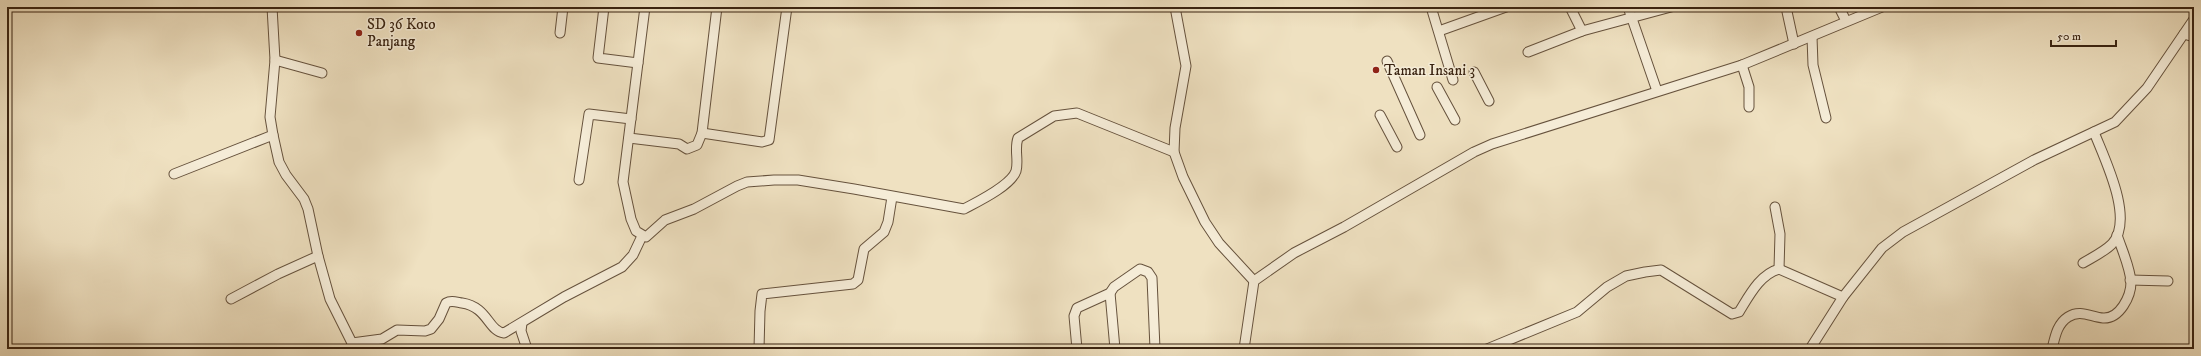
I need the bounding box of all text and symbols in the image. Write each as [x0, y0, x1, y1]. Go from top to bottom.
place label: SD 36 Koto Panjang [367, 15, 436, 51]
scale bar [2051, 22, 2116, 48]
marker: SD 36 Koto Panjang [354, 28, 364, 38]
text: 50 m [2057, 29, 2081, 44]
place label: Taman Insani 3 [1384, 61, 1475, 80]
marker: Taman Insani 3 [1371, 65, 1381, 75]

